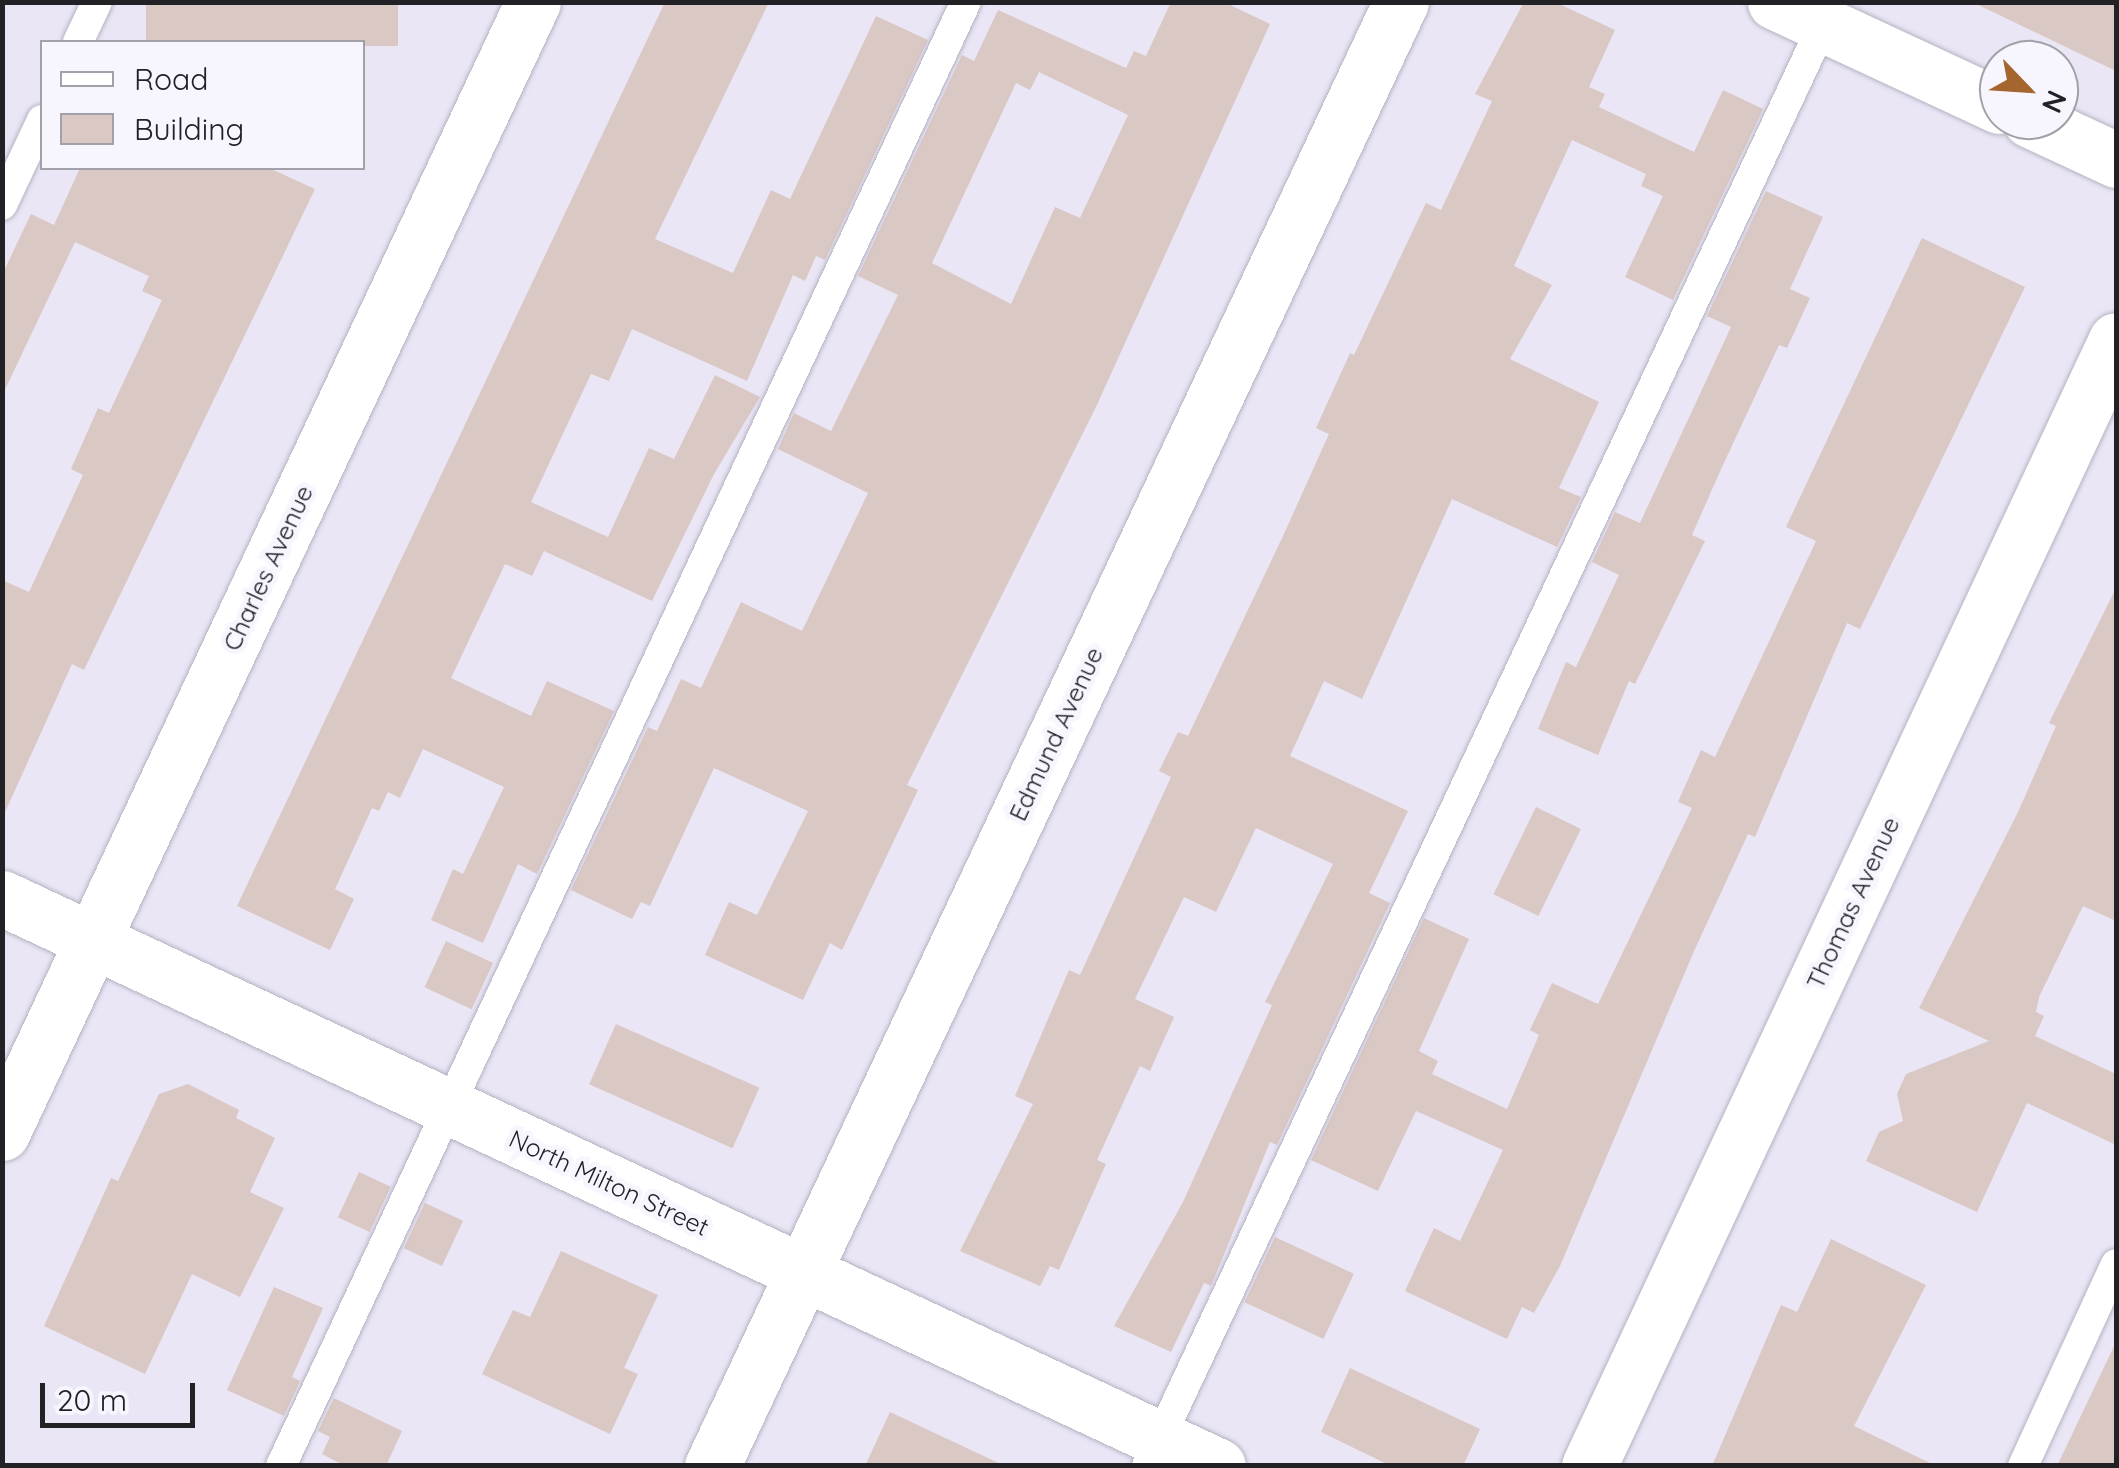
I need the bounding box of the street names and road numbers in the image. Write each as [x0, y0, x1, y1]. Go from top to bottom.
street label: Charles Avenue [217, 481, 319, 655]
street label: Edmund Avenue [1003, 642, 1109, 826]
street label: Thomas Avenue [1800, 812, 1906, 994]
street label: North Milton Street [504, 1124, 714, 1242]

